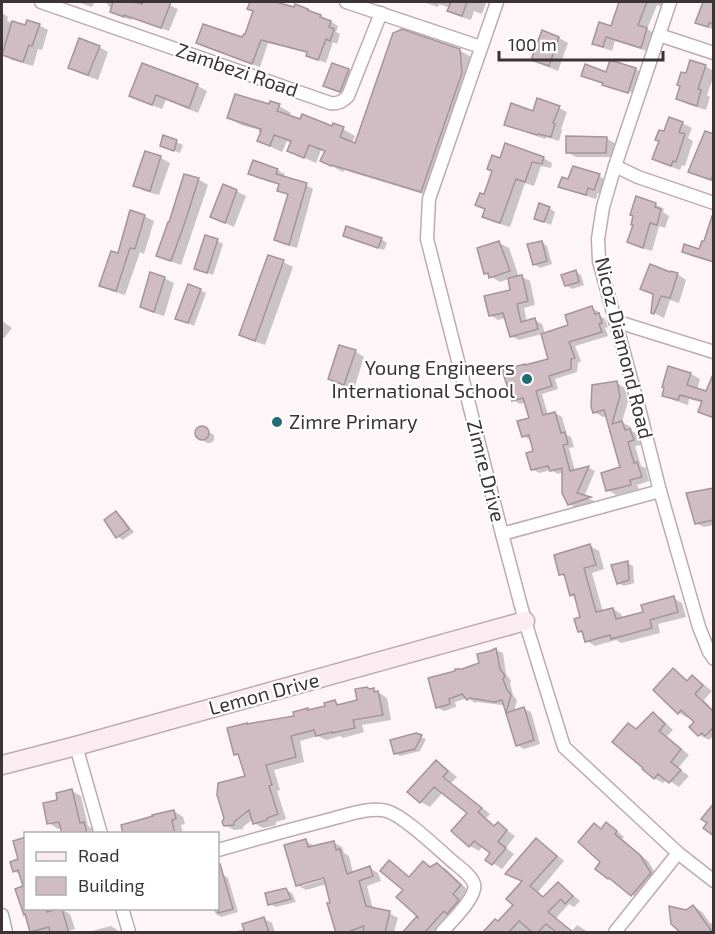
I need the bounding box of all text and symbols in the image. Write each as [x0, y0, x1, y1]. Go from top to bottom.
scale bar [499, 24, 662, 62]
text: 100 m [508, 33, 557, 55]
street label: Zambezi Road [173, 37, 302, 101]
street label: Nicoz Diamond Road [591, 254, 659, 441]
place label: Young Engineers International School [331, 355, 515, 402]
marker: Young Engineers International School [520, 372, 534, 386]
place label: Zimre Primary [289, 409, 418, 433]
marker: Zimre Primary [270, 415, 284, 429]
street label: Zimre Drive [463, 417, 511, 524]
street label: Lemon Drive [206, 667, 322, 719]
legend [24, 832, 219, 910]
text: Road [78, 844, 119, 866]
text: Building [78, 874, 145, 896]

